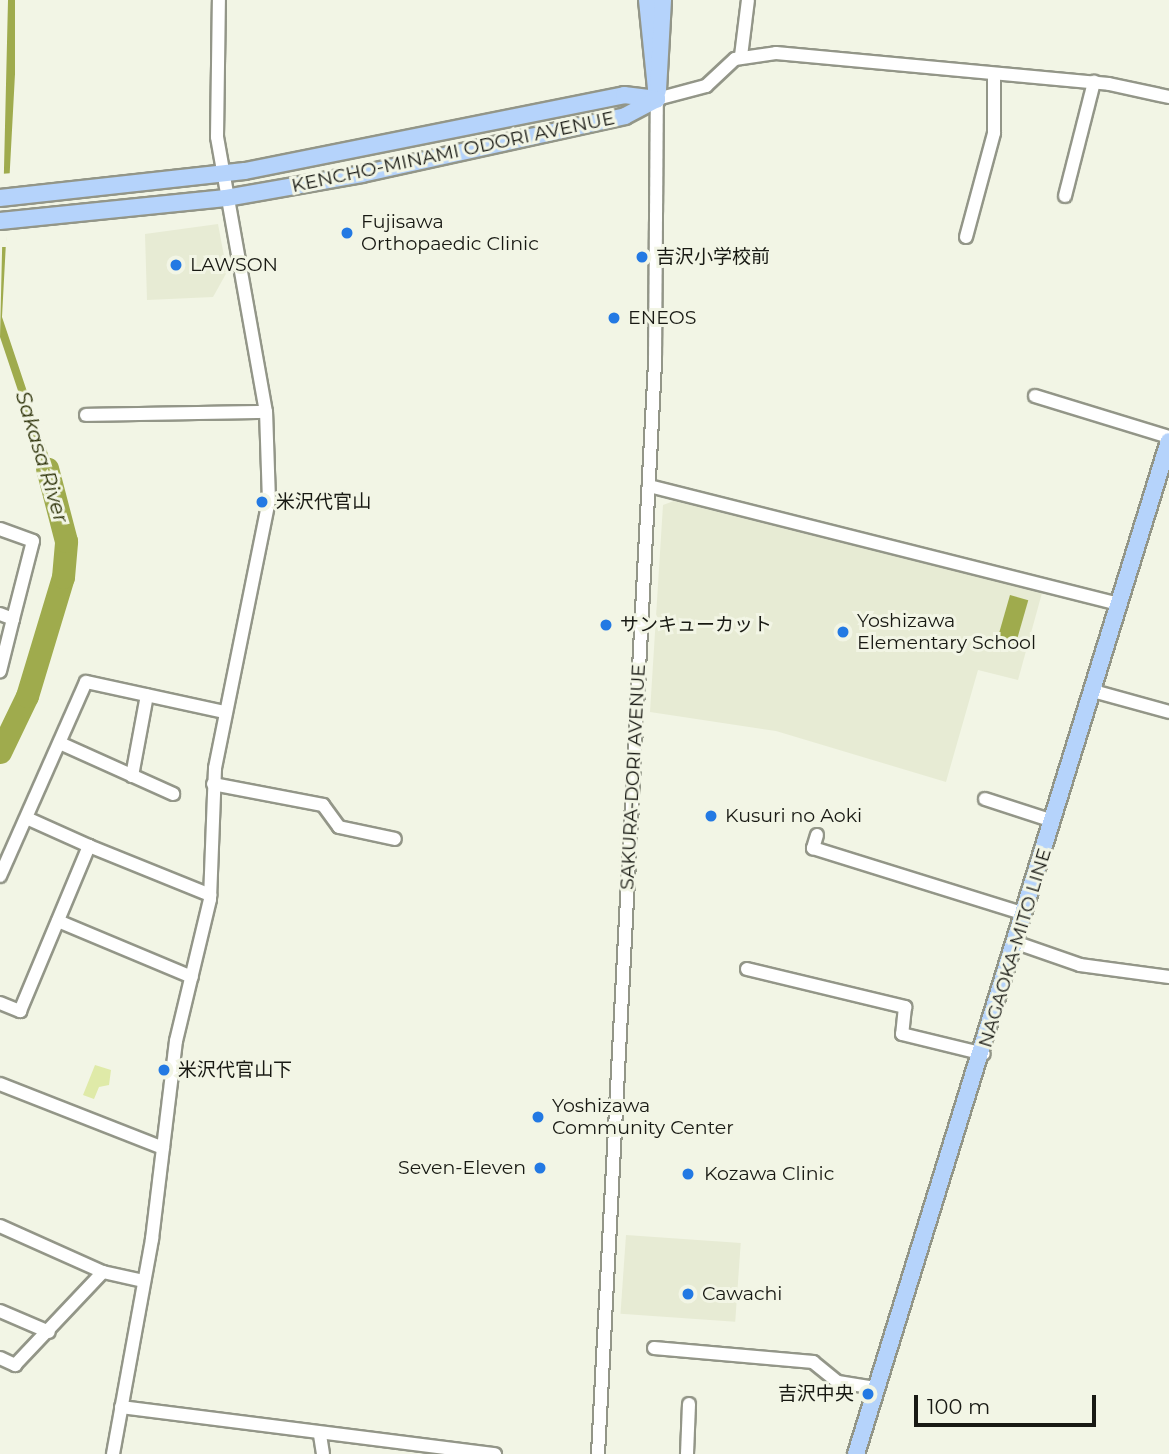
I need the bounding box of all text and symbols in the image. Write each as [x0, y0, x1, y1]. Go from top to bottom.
street label: KENCHO-MINAMI ODORI AVENUE [289, 107, 617, 197]
place label: Fujisawa Orthopaedic Clinic [361, 211, 539, 255]
marker: Fujisawa Orthopaedic Clinic [339, 225, 355, 241]
place label: 吉沢小学校前 [656, 246, 770, 268]
marker: 吉沢小学校前 [634, 249, 650, 265]
place label: LAWSON [190, 254, 278, 276]
marker: LAWSON [168, 257, 184, 273]
place label: ENEOS [628, 307, 696, 329]
marker: ENEOS [606, 310, 622, 326]
water label: Sakasa River [10, 388, 74, 526]
place label: 米沢代官山 [276, 491, 371, 513]
marker: 米沢代官山 [254, 494, 270, 510]
place label: Yoshizawa Elementary School [857, 610, 1036, 654]
place label: サンキューカット [620, 614, 772, 636]
marker: サンキューカット [598, 617, 614, 633]
marker: Yoshizawa Elementary School [835, 624, 851, 640]
street label: SAKURA-DORI AVENUE [616, 664, 650, 890]
place label: Kusuri no Aoki [725, 805, 862, 827]
marker: Kusuri no Aoki [703, 808, 719, 824]
street label: NAGAOKA-MITO LINE [974, 846, 1056, 1050]
place label: 米沢代官山下 [178, 1059, 292, 1081]
marker: 米沢代官山下 [156, 1062, 172, 1078]
place label: Yoshizawa Community Center [552, 1095, 734, 1139]
marker: Yoshizawa Community Center [530, 1109, 546, 1125]
place label: Seven-Eleven [398, 1157, 526, 1179]
marker: Seven-Eleven [532, 1160, 548, 1176]
place label: Kozawa Clinic [704, 1163, 834, 1185]
marker: Kozawa Clinic [678, 1164, 698, 1184]
place label: Cawachi [702, 1283, 782, 1305]
marker: Cawachi [680, 1286, 696, 1302]
scale bar [917, 1380, 1099, 1424]
place label: 吉沢中央 [778, 1383, 854, 1405]
marker: 吉沢中央 [860, 1386, 876, 1402]
text: 100 m [927, 1394, 990, 1419]

